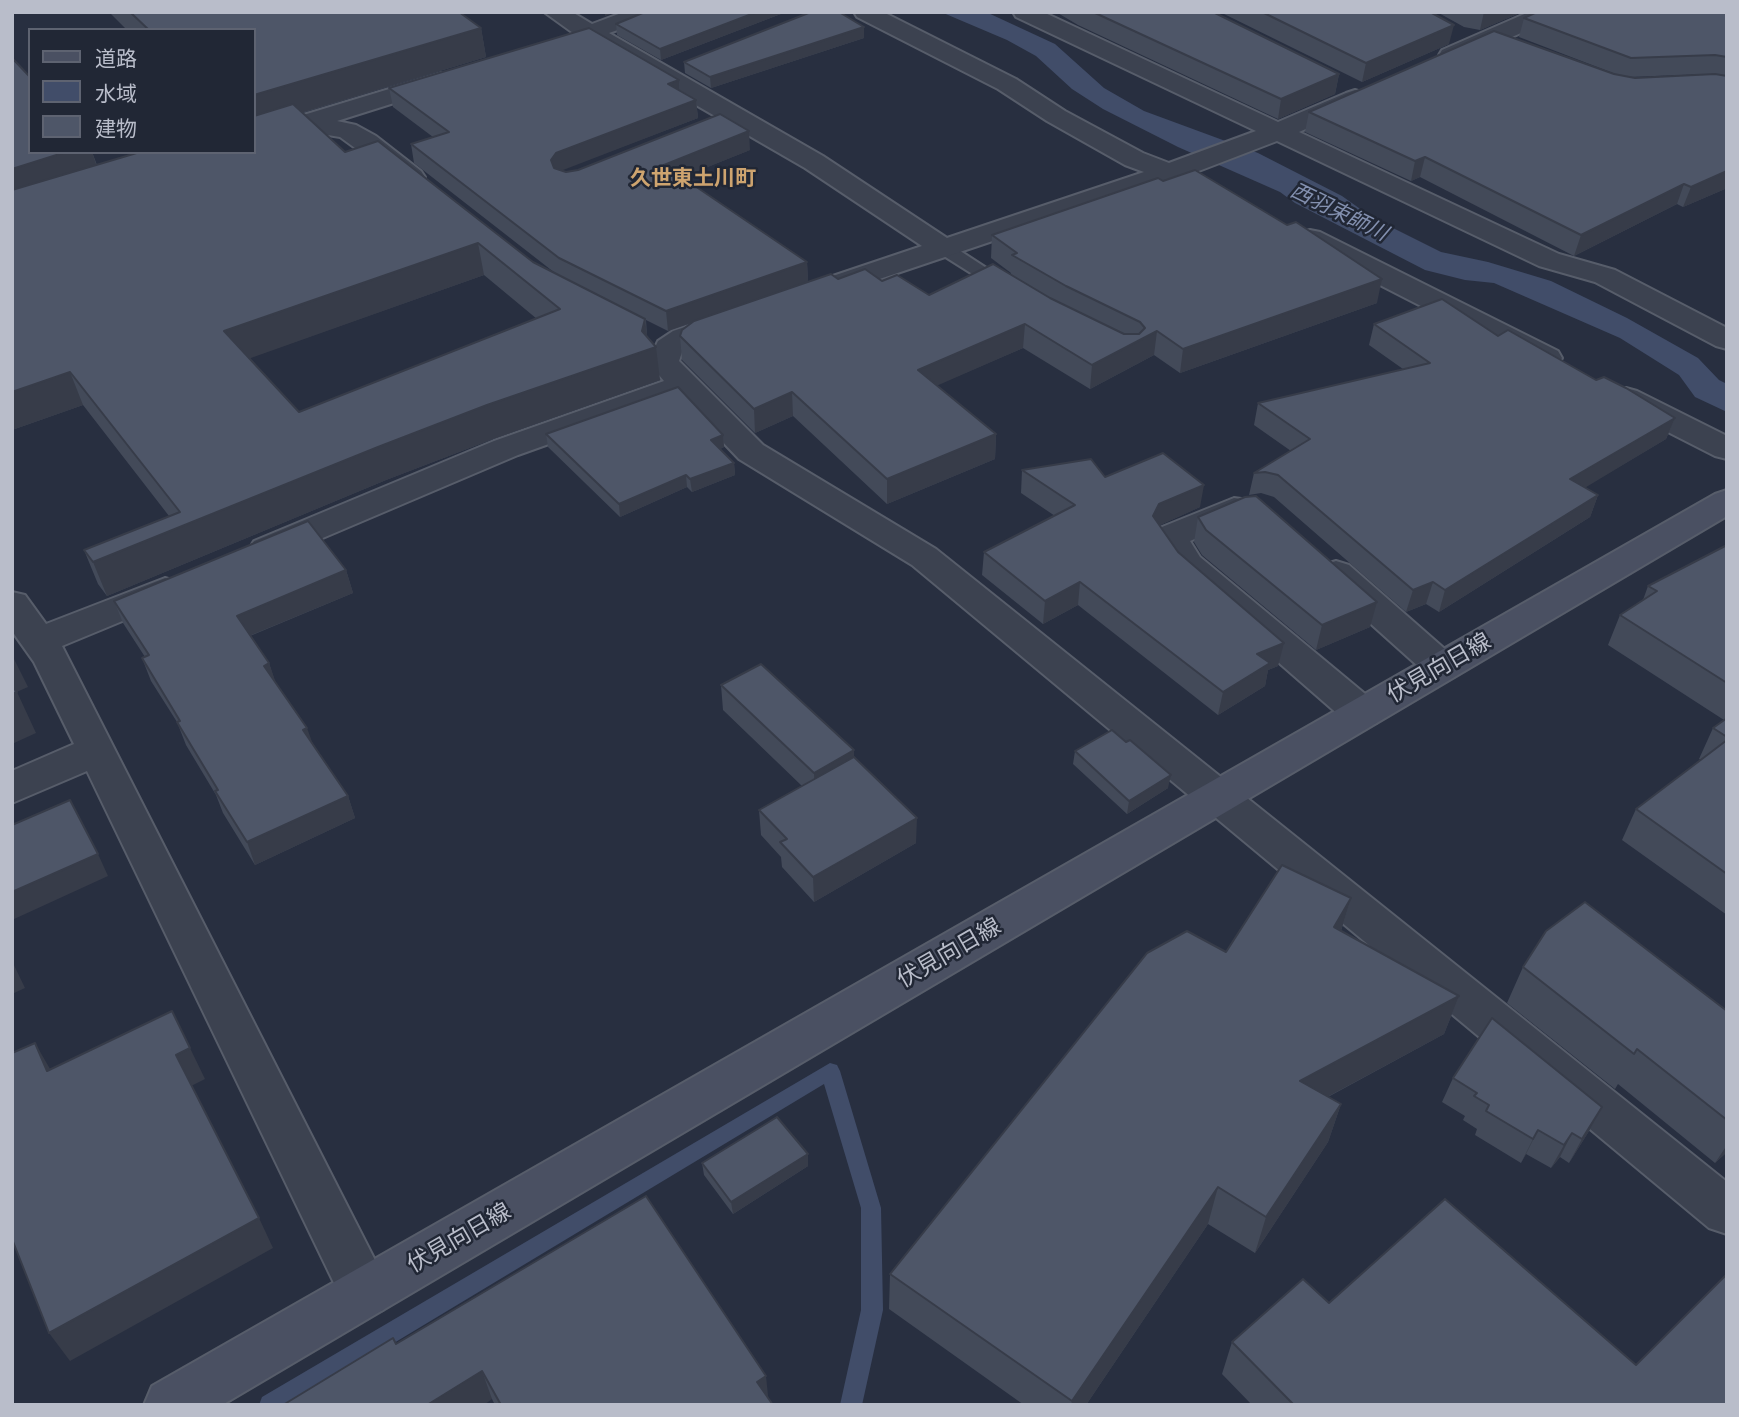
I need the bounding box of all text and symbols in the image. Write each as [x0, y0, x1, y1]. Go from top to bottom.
legend [28, 28, 256, 154]
text: 道路 [95, 45, 137, 71]
text: 水域 [95, 80, 137, 106]
text: 建物 [95, 115, 137, 141]
district label: 久世東土川町 [630, 165, 756, 191]
water label: 西羽束師川 [1286, 178, 1392, 246]
street label: 伏見向日線 [1382, 627, 1496, 709]
street label: 伏見向日線 [892, 912, 1006, 994]
street label: 伏見向日線 [402, 1197, 516, 1279]

